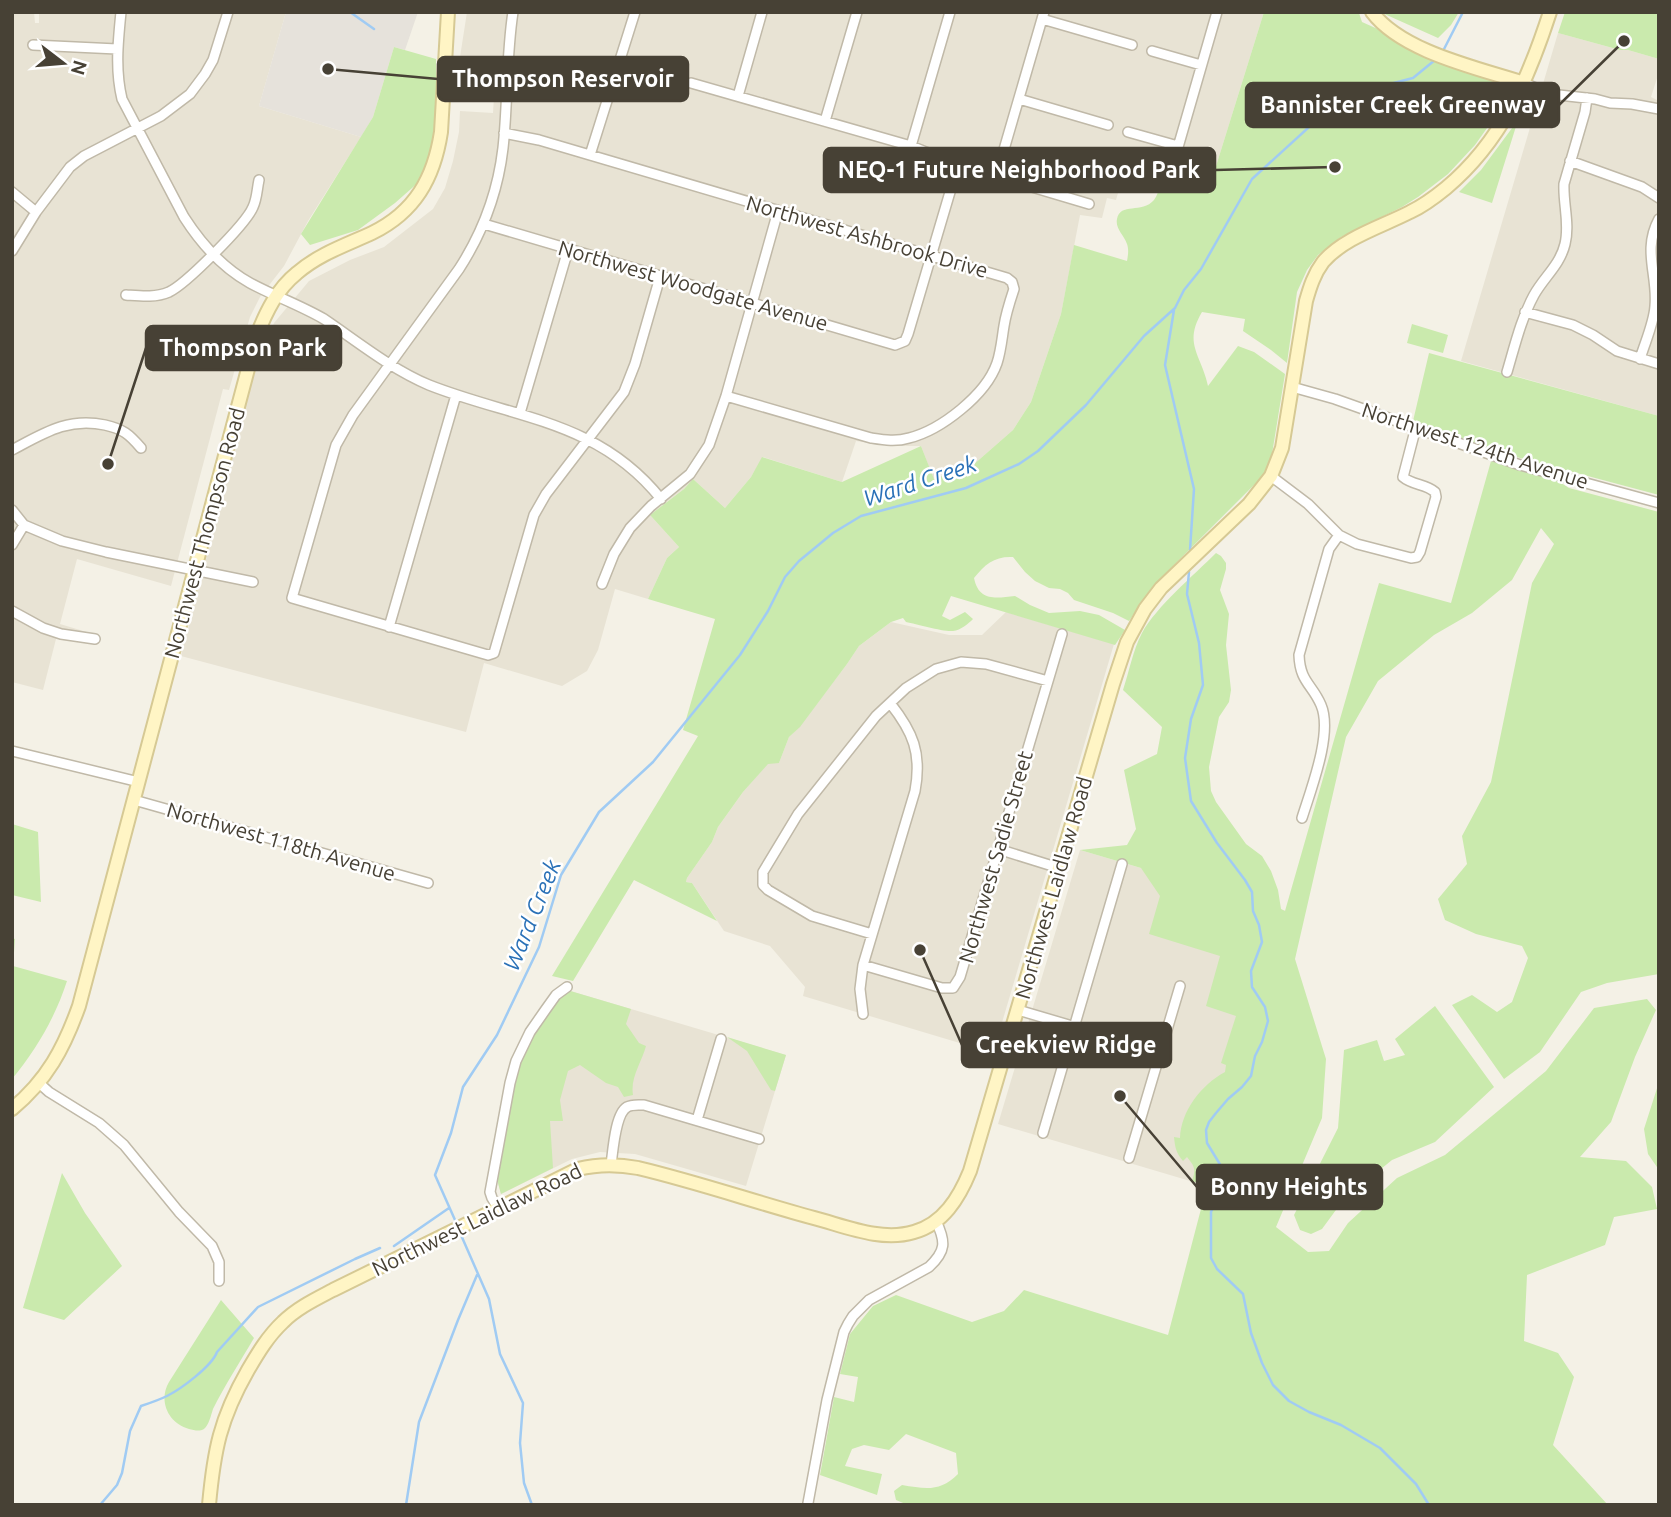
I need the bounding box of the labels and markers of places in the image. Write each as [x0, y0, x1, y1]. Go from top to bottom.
callout: Thompson Reservoir [438, 57, 688, 101]
callout: Bannister Creek Greenway [1246, 83, 1559, 127]
callout: NEQ-1 Future Neighborhood Park [824, 148, 1215, 192]
callout: Thompson Park [146, 326, 341, 370]
callout: Creekview Ridge [962, 1023, 1171, 1067]
callout: Bonny Heights [1197, 1165, 1382, 1209]

